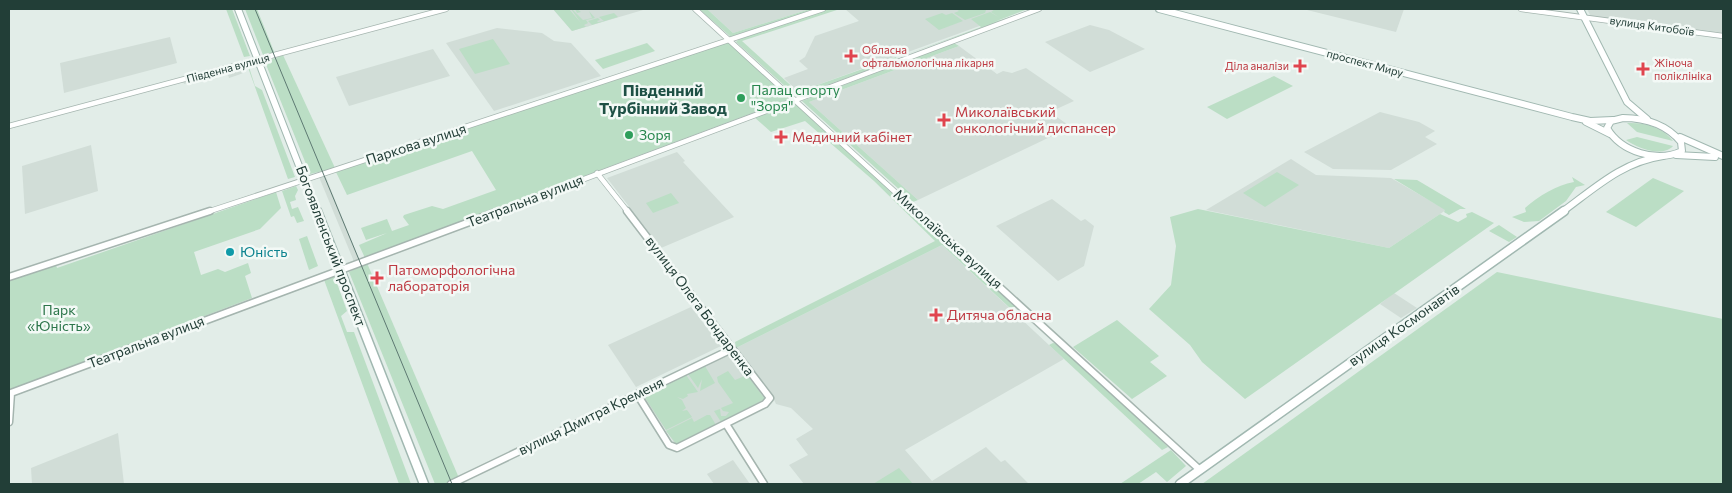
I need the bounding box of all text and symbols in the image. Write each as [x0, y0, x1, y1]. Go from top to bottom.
street label: вулиця Китобоїв [1609, 13, 1695, 38]
place label: Обласна офтальмологічна лікарня [862, 43, 994, 69]
street label: проспект Миру [1325, 46, 1405, 79]
marker: Обласна офтальмологічна лікарня [844, 49, 858, 63]
street label: Південна вулиця [185, 50, 271, 85]
place label: Жіноча поліклініка [1654, 56, 1712, 82]
place label: Діла аналізи [1225, 59, 1289, 72]
marker: Діла аналізи [1293, 59, 1307, 73]
marker: Жіноча поліклініка [1636, 62, 1650, 76]
district label: Південний Турбінний Завод [599, 80, 727, 117]
place label: Палац спорту "Зоря" [751, 81, 840, 114]
marker: Палац спорту "Зоря" [735, 92, 747, 104]
place label: Миколаївський онкологічний диспансер [955, 103, 1116, 136]
marker: Миколаївський онкологічний диспансер [937, 113, 951, 127]
street label: Паркова вулиця [363, 119, 468, 168]
place label: Зоря [639, 126, 671, 143]
place label: Медичний кабінет [792, 128, 912, 145]
marker: Зоря [623, 129, 635, 141]
marker: Медичний кабінет [774, 130, 788, 144]
street label: Богоявленський проспект [293, 163, 370, 329]
street label: Театральна вулиця [464, 170, 586, 231]
street label: Миколаївська вулиця [890, 185, 1006, 292]
street label: вулиця Олега Бондаренка [642, 233, 758, 379]
place label: Юність [240, 243, 287, 260]
marker: Юність [224, 246, 236, 258]
place label: Патоморфологічна лабораторія [388, 261, 515, 294]
marker: Патоморфологічна лабораторія [370, 271, 384, 285]
street label: вулиця Космонавтів [1345, 280, 1462, 369]
park label: Парк «Юність» [27, 301, 91, 334]
place label: Дитяча обласна [947, 306, 1052, 323]
marker: Дитяча обласна [929, 308, 943, 322]
street label: Театральна вулиця [85, 311, 207, 372]
street label: вулиця Дмитра Кременя [515, 373, 666, 458]

